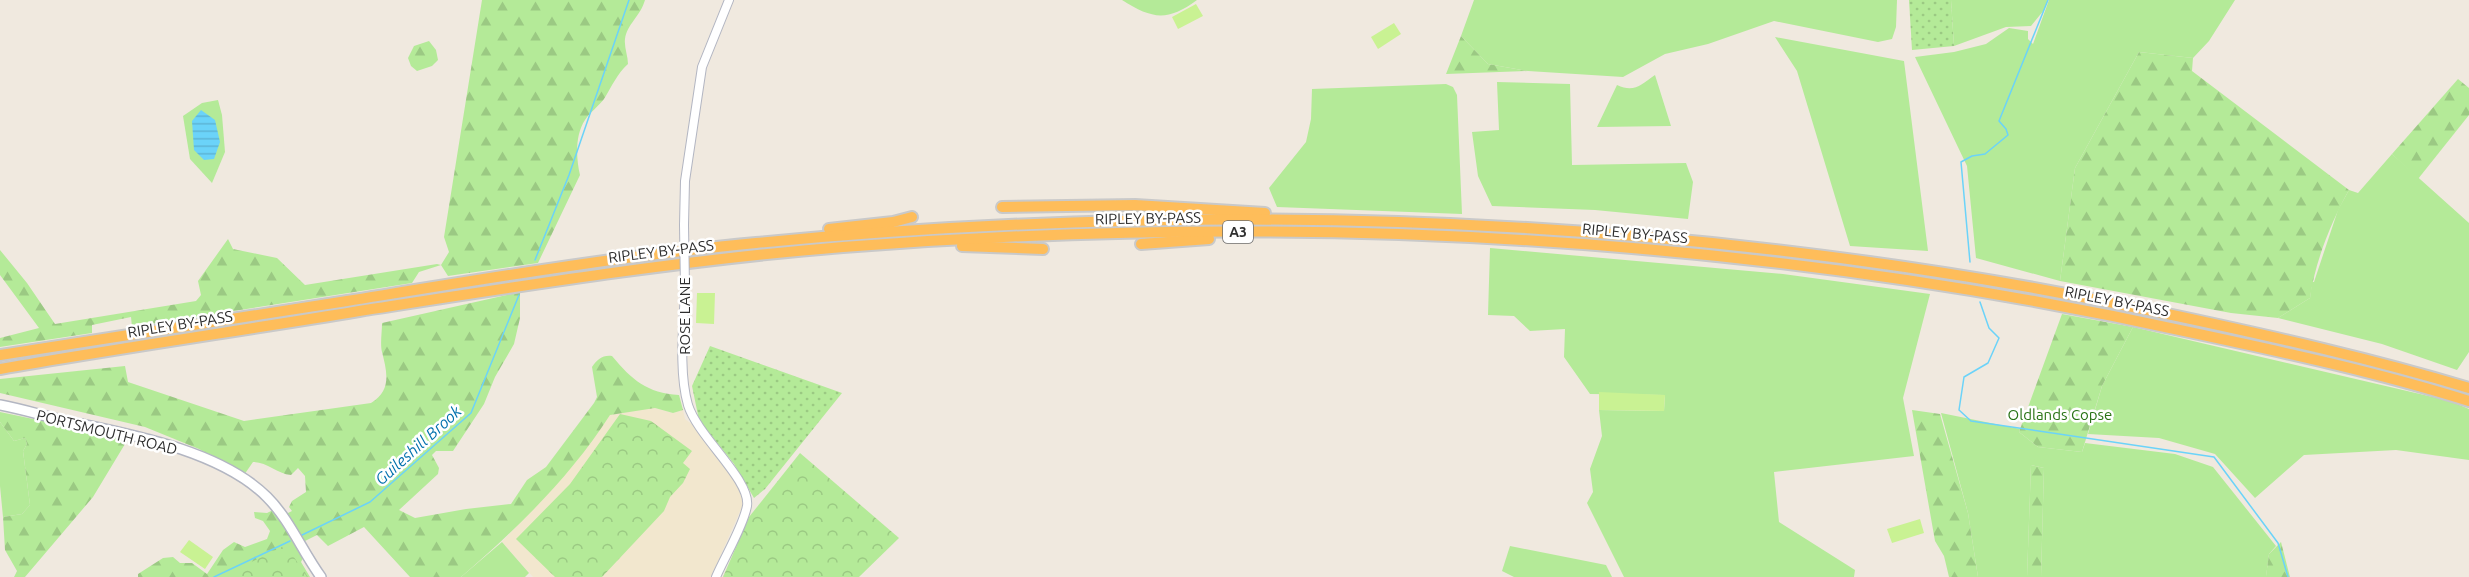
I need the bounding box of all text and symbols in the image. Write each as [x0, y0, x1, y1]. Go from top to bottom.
street label: RIPLEY BY-PASS [1095, 209, 1201, 227]
street label: RIPLEY BY-PASS [1581, 220, 1689, 246]
road number: A3 [1223, 221, 1253, 243]
street label: RIPLEY BY-PASS [607, 236, 715, 266]
street label: ROSE LANE [676, 277, 693, 355]
street label: RIPLEY BY-PASS [2063, 283, 2171, 319]
street label: RIPLEY BY-PASS [126, 307, 234, 341]
water label: Guileshill Brook [371, 401, 465, 488]
street label: PORTSMOUTH ROAD [35, 406, 179, 458]
park label: Oldlands Copse [2008, 406, 2112, 423]

